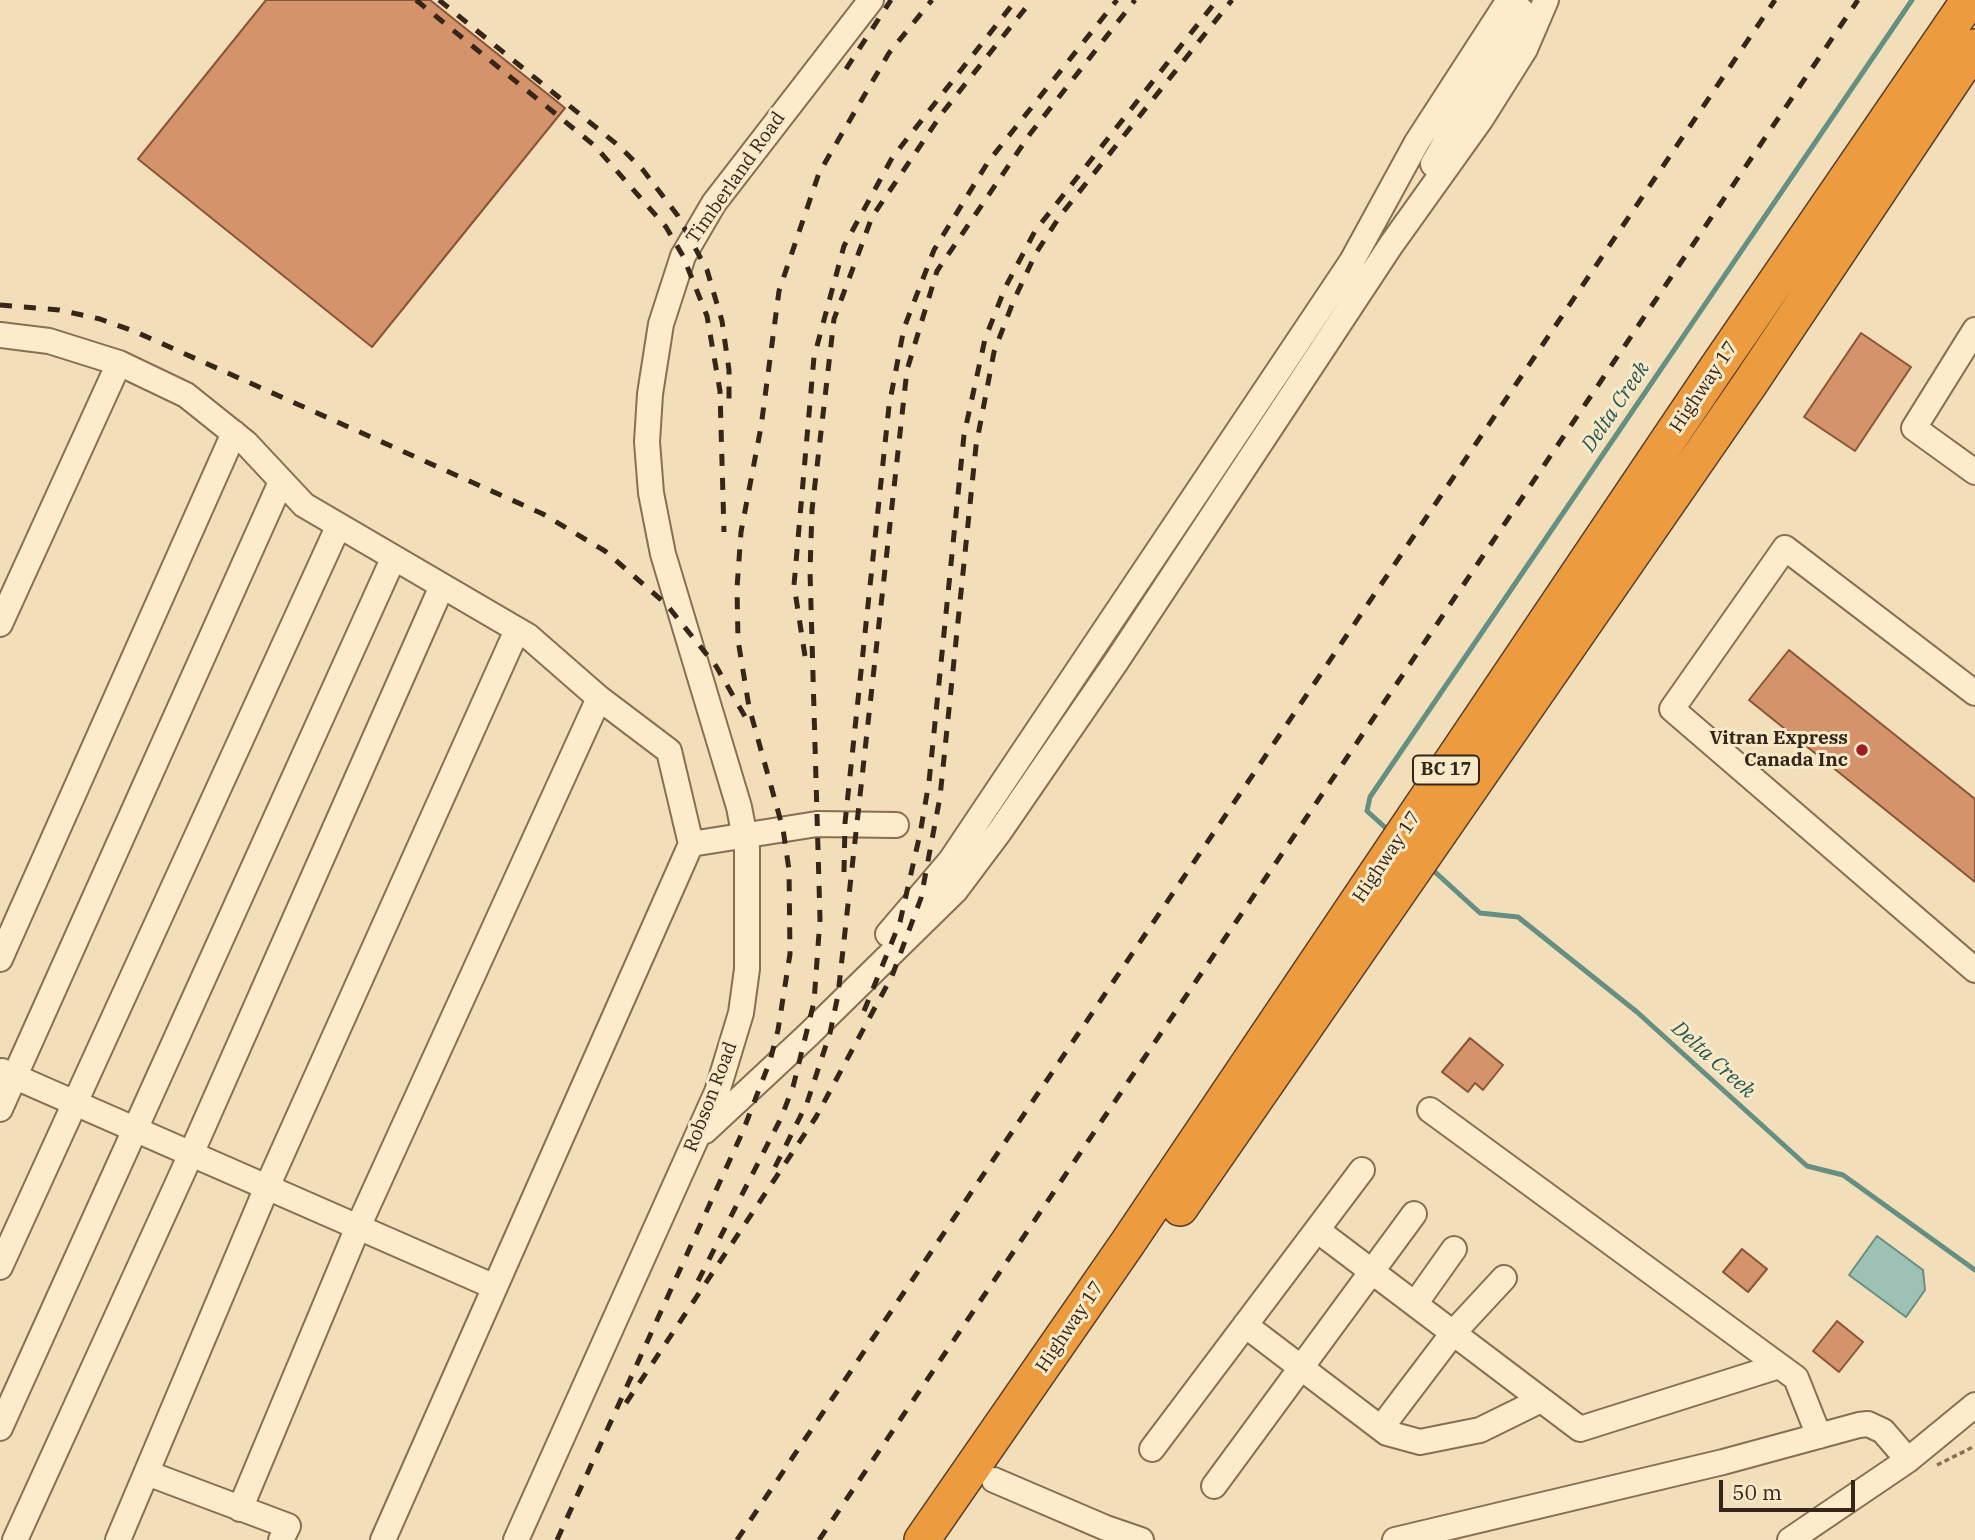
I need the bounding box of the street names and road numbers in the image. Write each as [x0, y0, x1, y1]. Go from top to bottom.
street label: Timberland Road [682, 108, 790, 248]
street label: Highway 17 [1665, 337, 1743, 437]
road number: BC 17 [1413, 756, 1479, 784]
street label: Highway 17 [1348, 807, 1426, 907]
street label: Robson Road [679, 1039, 743, 1155]
street label: Highway 17 [1031, 1277, 1109, 1377]

